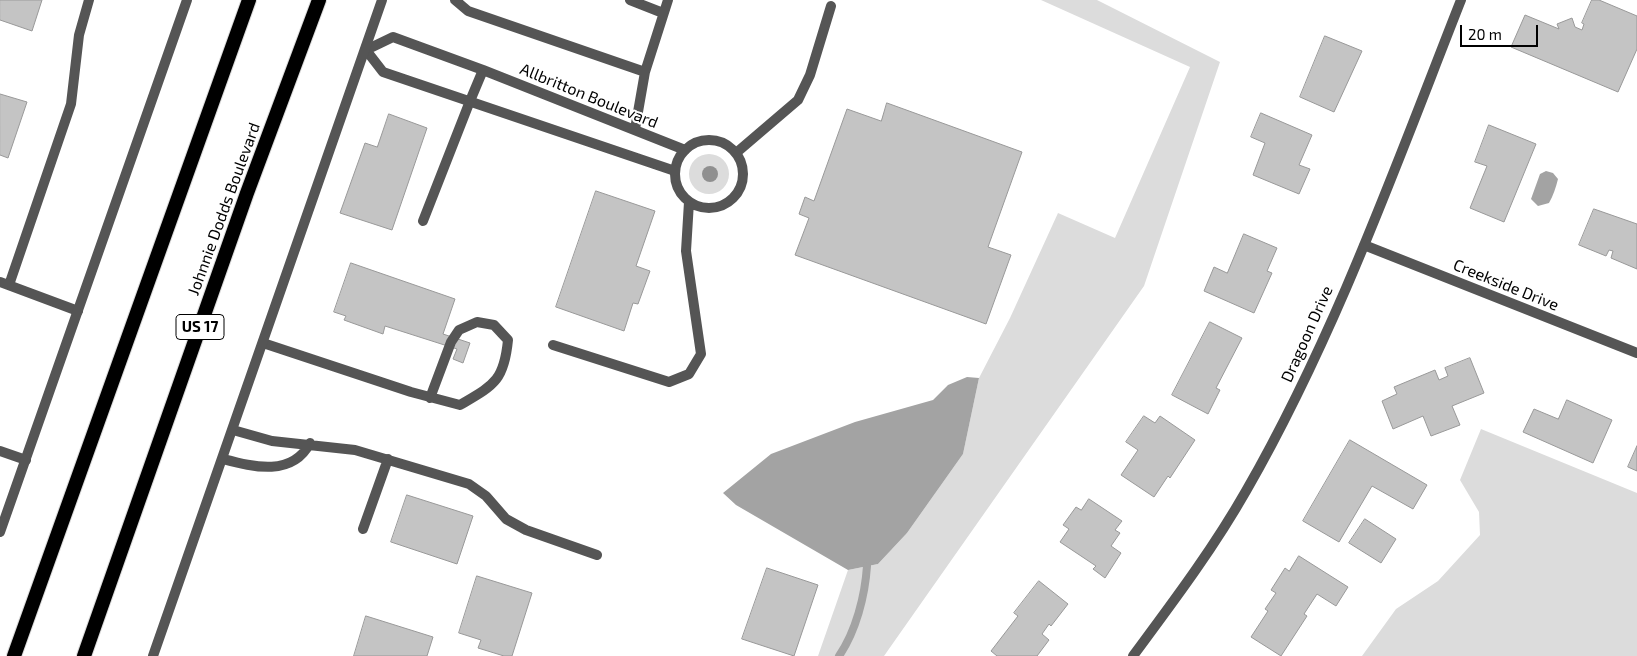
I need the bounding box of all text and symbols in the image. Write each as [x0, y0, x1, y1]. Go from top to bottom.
scale bar [1462, 15, 1540, 47]
text: 20 m [1468, 25, 1502, 43]
street label: Allbritton Boulevard [517, 60, 661, 132]
street label: Johnnie Dodds Boulevard [184, 120, 264, 298]
street label: Creekside Drive [1450, 255, 1562, 315]
street label: Dragoon Drive [1277, 283, 1337, 385]
road number: US 17 [176, 314, 224, 340]

